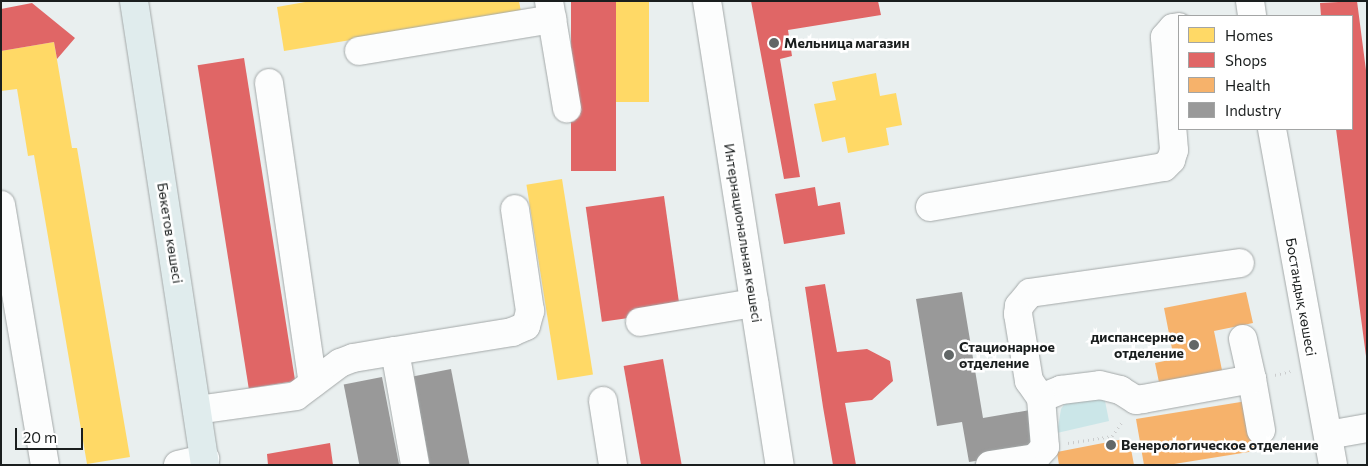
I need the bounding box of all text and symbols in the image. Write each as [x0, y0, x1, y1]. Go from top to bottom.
legend [1178, 15, 1353, 130]
text: Homes [1225, 26, 1273, 44]
place label: Мельница магазин [784, 35, 910, 51]
marker: Мельница магазин [768, 37, 780, 49]
text: Shops [1225, 51, 1267, 69]
text: Health [1225, 76, 1271, 94]
text: Industry [1225, 101, 1282, 119]
street label: Интернациональная көшесі [721, 142, 765, 324]
street label: Бөкетов көшесі [154, 181, 186, 285]
street label: Бостандық көшесі [1282, 237, 1320, 357]
place label: диспансерное отделение [1091, 329, 1184, 362]
place label: Стационарное отделение [959, 339, 1055, 372]
marker: диспансерное отделение [1188, 339, 1200, 351]
marker: Стационарное отделение [943, 349, 955, 361]
scale bar [18, 418, 85, 450]
text: 20 m [23, 428, 57, 446]
place label: Венерологическое отделение [1121, 437, 1319, 453]
marker: Венерологическое отделение [1105, 439, 1117, 451]

